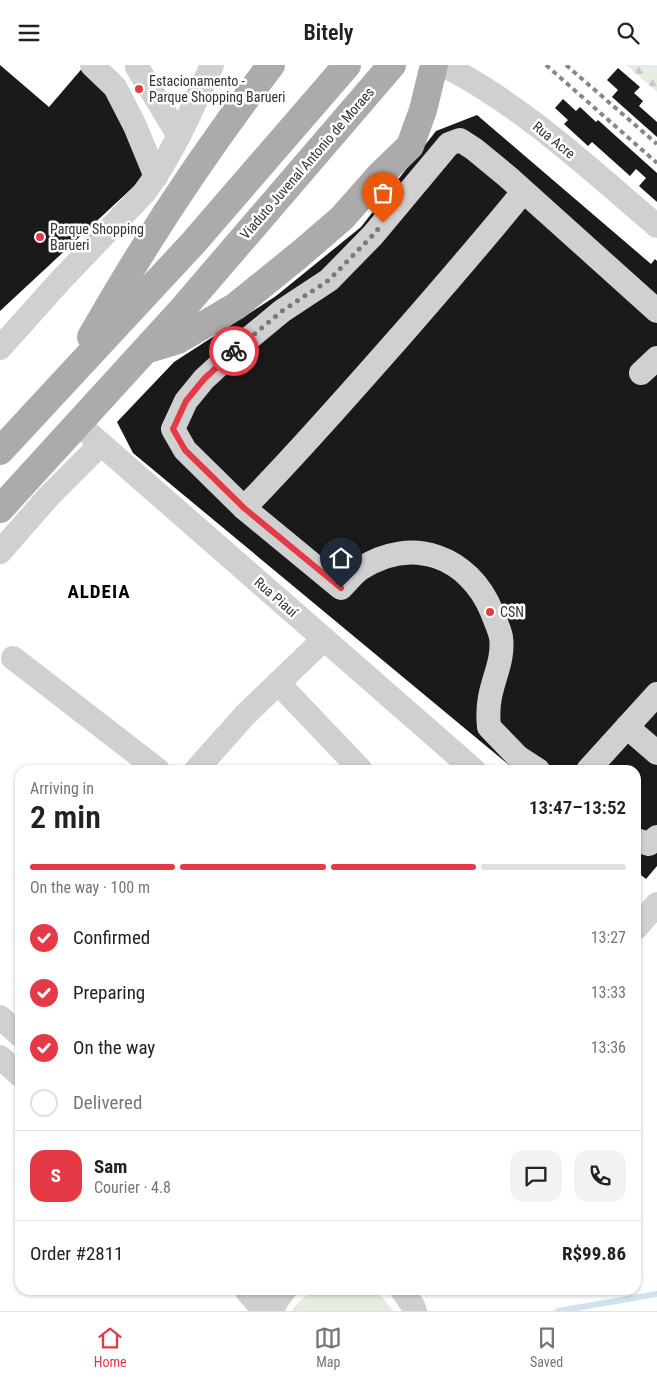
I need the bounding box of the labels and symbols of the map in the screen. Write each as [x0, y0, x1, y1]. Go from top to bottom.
place label: Estacionamento - Parque Shopping Barueri [149, 73, 285, 105]
marker: Estacionamento - Parque Shopping Barueri [133, 83, 145, 95]
street label: Viaduto Juvenal Antonio de Moraes [237, 84, 377, 242]
street label: Rua Acre [530, 118, 579, 162]
pin [362, 172, 404, 223]
place label: Parque Shopping Barueri [50, 221, 144, 253]
marker: Parque Shopping Barueri [34, 231, 46, 243]
courier [209, 326, 259, 376]
pin [320, 537, 362, 588]
street label: Rua Piauí [251, 574, 301, 621]
district label: ALDEIA [67, 580, 131, 603]
place label: CSN [500, 604, 524, 620]
marker: CSN [484, 606, 496, 618]

